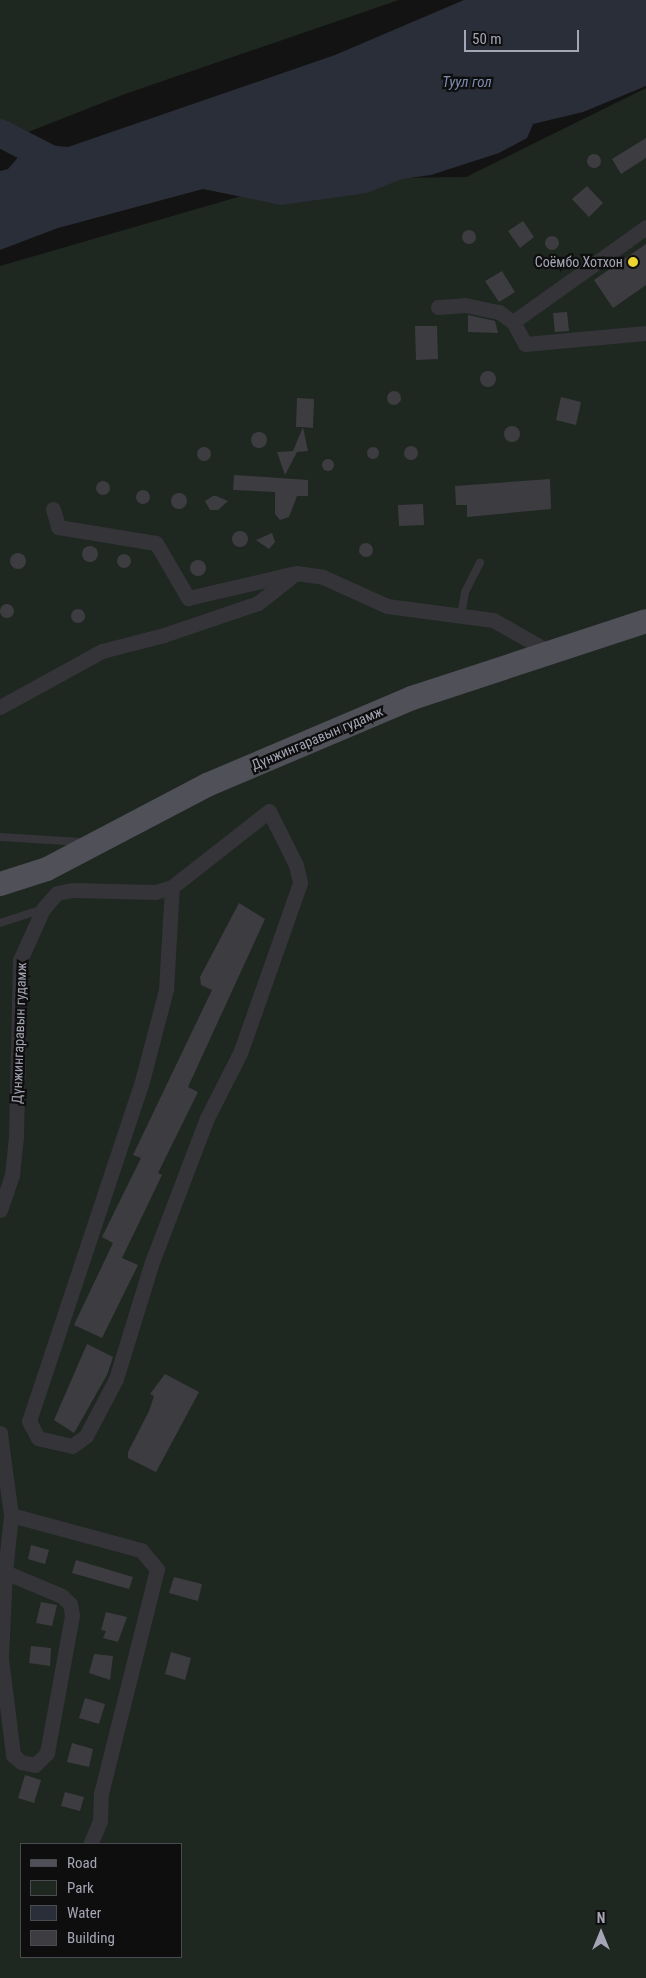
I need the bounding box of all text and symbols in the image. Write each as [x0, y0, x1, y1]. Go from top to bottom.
scale bar [466, 20, 581, 52]
text: 50 m [472, 30, 502, 48]
water label: Туул гол [442, 74, 492, 92]
place label: Соёмбо Хотхон [535, 254, 623, 270]
marker: Соёмбо Хотхон [627, 256, 639, 268]
street label: Дүнжингаравын гудамж [248, 703, 386, 773]
street label: Дүнжингаравын гудамж [8, 962, 30, 1104]
legend [20, 1843, 182, 1958]
text: Road [67, 1854, 97, 1872]
text: Park [67, 1879, 94, 1897]
text: Water [67, 1904, 101, 1922]
north arrow [576, 1908, 626, 1958]
text: N [597, 1910, 605, 1926]
text: Building [67, 1929, 115, 1947]

